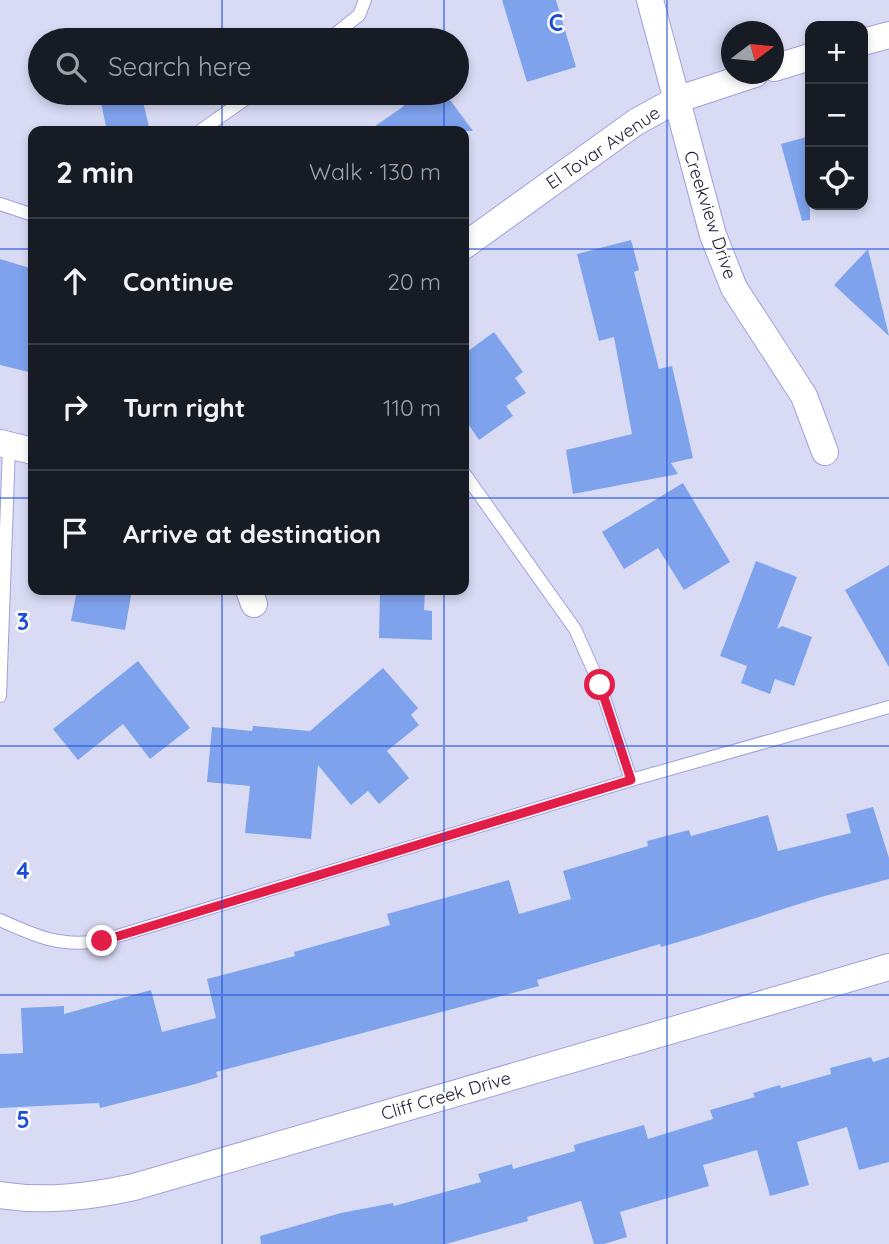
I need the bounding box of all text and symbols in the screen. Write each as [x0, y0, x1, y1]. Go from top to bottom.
text: C [549, 8, 563, 37]
north arrow [721, 21, 784, 84]
map controls [805, 21, 868, 210]
button: + [805, 21, 868, 84]
search box [28, 28, 469, 105]
icon: search [52, 48, 90, 86]
text: Search here [108, 50, 252, 83]
button: − [805, 84, 868, 147]
street label: El Tovar Avenue [541, 101, 664, 194]
button: locate [805, 147, 868, 210]
street label: Creekview Drive [679, 148, 742, 282]
text: 2 min [56, 153, 134, 191]
text: Walk · 130 m [309, 157, 441, 186]
icon: ahead [56, 262, 94, 300]
text: Continue [123, 265, 234, 298]
text: 20 m [387, 267, 441, 296]
icon: right [56, 388, 94, 426]
text: Turn right [123, 391, 245, 424]
text: 110 m [383, 393, 441, 422]
icon: arrive [56, 514, 94, 552]
text: Arrive at destination [123, 517, 381, 550]
text: 3 [17, 607, 29, 636]
route start [584, 669, 615, 700]
text: 4 [16, 856, 30, 885]
route end [86, 925, 117, 956]
street label: Cliff Creek Drive [378, 1066, 513, 1125]
text: 5 [16, 1105, 30, 1134]

